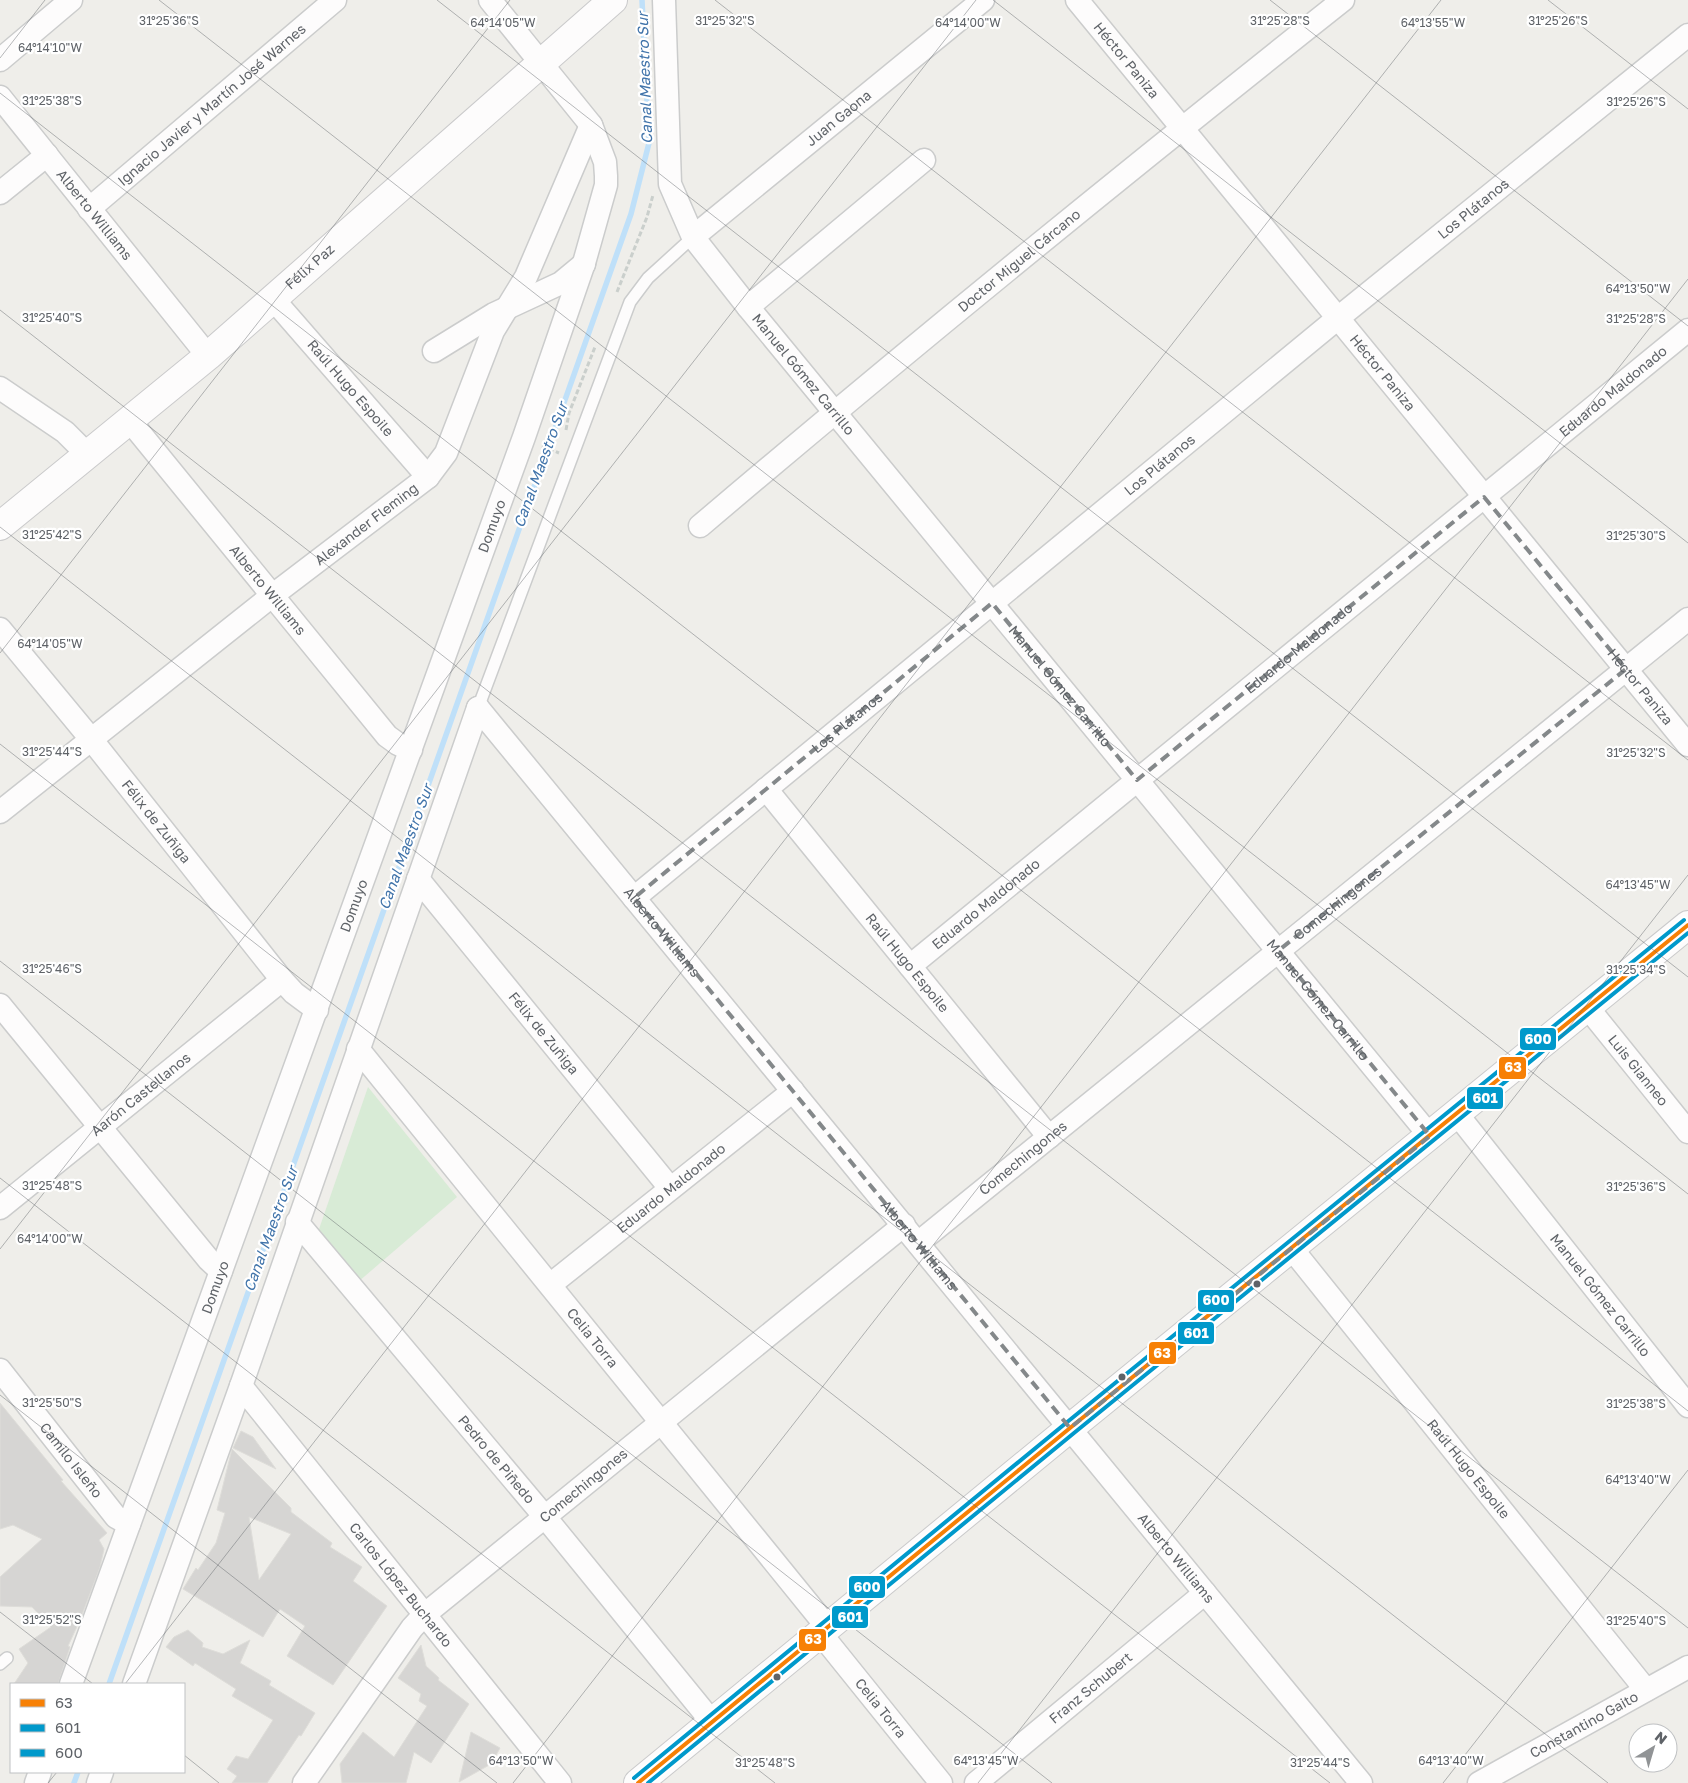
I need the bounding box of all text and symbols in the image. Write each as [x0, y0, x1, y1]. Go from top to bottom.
water label: Canal Maestro Sur [633, 10, 655, 144]
text: 31°25'36"S [139, 13, 199, 28]
text: 31°25'32"S [695, 13, 755, 28]
text: 31°25'28"S [1250, 13, 1310, 28]
text: 31°25'26"S [1528, 13, 1588, 28]
text: 64°14'05"W [470, 15, 536, 30]
text: 64°14'00"W [935, 15, 1001, 30]
text: 64°13'55"W [1401, 15, 1466, 30]
street label: Héctor Paniza [1091, 18, 1163, 102]
street label: Ignacio Javier y Martín José Warnes [114, 20, 309, 189]
text: 64°14'10"W [18, 40, 83, 55]
street label: Juan Gaona [802, 86, 874, 149]
text: 31°25'38"S [22, 93, 82, 108]
text: 31°25'26"S [1606, 94, 1666, 109]
street label: Alberto Williams [53, 166, 136, 263]
street label: Los Plátanos [1434, 174, 1512, 242]
street label: Doctor Miguel Cárcano [954, 205, 1083, 315]
street label: Félix Paz [281, 240, 337, 292]
text: 64°13'50"W [1606, 281, 1671, 296]
text: 31°25'40"S [22, 310, 82, 325]
street label: Manuel Gómez Carrillo [749, 310, 859, 438]
text: 31°25'28"S [1606, 311, 1666, 326]
street label: Héctor Paniza [1347, 331, 1419, 414]
street label: Raúl Hugo Espoile [304, 336, 398, 439]
street label: Eduardo Maldonado [1555, 342, 1670, 440]
water label: Canal Maestro Sur [509, 398, 572, 530]
street label: Los Plátanos [1120, 431, 1198, 499]
street label: Alexander Fleming [311, 479, 421, 568]
street label: Domuyo [474, 497, 509, 555]
text: 31°25'42"S [22, 527, 82, 542]
text: 31°25'30"S [1606, 528, 1666, 543]
street label: Alberto Williams [226, 541, 310, 638]
street label: Eduardo Maldonado [1241, 599, 1356, 697]
street label: Manuel Gómez Carrillo [1006, 622, 1115, 750]
text: 64°14'05"W [17, 636, 83, 651]
street label: Héctor Paniza [1604, 645, 1677, 728]
street label: Los Plátanos [808, 688, 886, 756]
text: 31°25'44"S [22, 744, 82, 759]
text: 31°25'32"S [1606, 745, 1666, 760]
street label: Félix de Zuñiga [119, 776, 195, 866]
water label: Canal Maestro Sur [374, 780, 437, 912]
street label: Eduardo Maldonado [928, 855, 1043, 953]
street label: Comechingones [1290, 862, 1385, 943]
street label: Domuyo [336, 877, 371, 934]
text: 64°13'45"W [1606, 877, 1671, 892]
street label: Alberto Williams [621, 883, 704, 980]
street label: Raúl Hugo Espoile [862, 910, 953, 1015]
street label: Manuel Gómez Carrillo [1263, 935, 1373, 1064]
text: 31°25'46"S [22, 961, 82, 976]
text: 31°25'34"S [1606, 962, 1666, 977]
street label: Félix de Zuñiga [505, 988, 583, 1078]
line badge: 600 [1519, 1027, 1557, 1051]
text: 600 [1524, 1030, 1552, 1047]
street label: Luis Gianneo [1605, 1031, 1672, 1109]
street label: Aarón Castellanos [87, 1048, 194, 1139]
line badge: 63 [1498, 1056, 1527, 1080]
text: 63 [1504, 1058, 1522, 1075]
line badge: 601 [1466, 1086, 1504, 1110]
text: 601 [1472, 1089, 1498, 1106]
street label: Comechingones [975, 1117, 1070, 1198]
street label: Eduardo Maldonado [613, 1139, 729, 1236]
water label: Canal Maestro Sur [239, 1162, 302, 1294]
text: 31°25'48"S [22, 1178, 82, 1193]
text: 31°25'36"S [1606, 1179, 1666, 1194]
street label: Alberto Williams [878, 1196, 961, 1293]
street label: Manuel Gómez Carrillo [1547, 1230, 1655, 1360]
text: 64°14'00"W [17, 1231, 83, 1246]
street label: Domuyo [197, 1258, 232, 1316]
unlabelled marker [1252, 1279, 1262, 1289]
line badge: 600 [1197, 1289, 1235, 1313]
text: 600 [1202, 1291, 1230, 1308]
street label: Celia Torra [564, 1304, 622, 1371]
line badge: 601 [1177, 1321, 1215, 1345]
text: 601 [1183, 1324, 1209, 1341]
line badge: 63 [1148, 1341, 1177, 1365]
text: 63 [1153, 1344, 1171, 1361]
unlabelled marker [1117, 1372, 1127, 1382]
text: 31°25'50"S [22, 1395, 82, 1410]
text: 31°25'38"S [1606, 1396, 1666, 1411]
street label: Pedro de Piñedo [455, 1411, 539, 1507]
street label: Raúl Hugo Espoile [1424, 1415, 1514, 1522]
street label: Camilo Isleño [37, 1419, 107, 1501]
street label: Comechingones [536, 1444, 630, 1526]
text: 64°13'40"W [1605, 1472, 1671, 1487]
street label: Alberto Williams [1135, 1509, 1218, 1606]
street label: Carlos López Buchardo [346, 1519, 456, 1650]
line badge: 600 [848, 1575, 886, 1599]
text: 600 [853, 1578, 881, 1595]
line badge: 601 [831, 1605, 869, 1629]
text: 601 [837, 1608, 863, 1625]
text: 31°25'52"S [22, 1612, 82, 1627]
text: 31°25'40"S [1606, 1613, 1666, 1628]
line badge: 63 [798, 1628, 827, 1652]
text: 63 [804, 1630, 822, 1647]
street label: Franz Schubert [1045, 1648, 1135, 1727]
unlabelled marker [772, 1672, 782, 1682]
street label: Celia Torra [852, 1674, 910, 1741]
legend [10, 1683, 185, 1773]
street label: Constantino Gaito [1526, 1687, 1641, 1761]
text: 63 [55, 1693, 73, 1711]
text: 601 [55, 1718, 81, 1736]
north arrow [1628, 1723, 1678, 1773]
text: N [1652, 1727, 1671, 1747]
text: 600 [55, 1743, 83, 1761]
text: 64°13'50"W [489, 1753, 554, 1768]
text: 64°13'45"W [954, 1753, 1019, 1768]
text: 64°13'40"W [1418, 1753, 1484, 1768]
text: 31°25'48"S [735, 1755, 795, 1770]
text: 31°25'44"S [1290, 1755, 1350, 1770]

